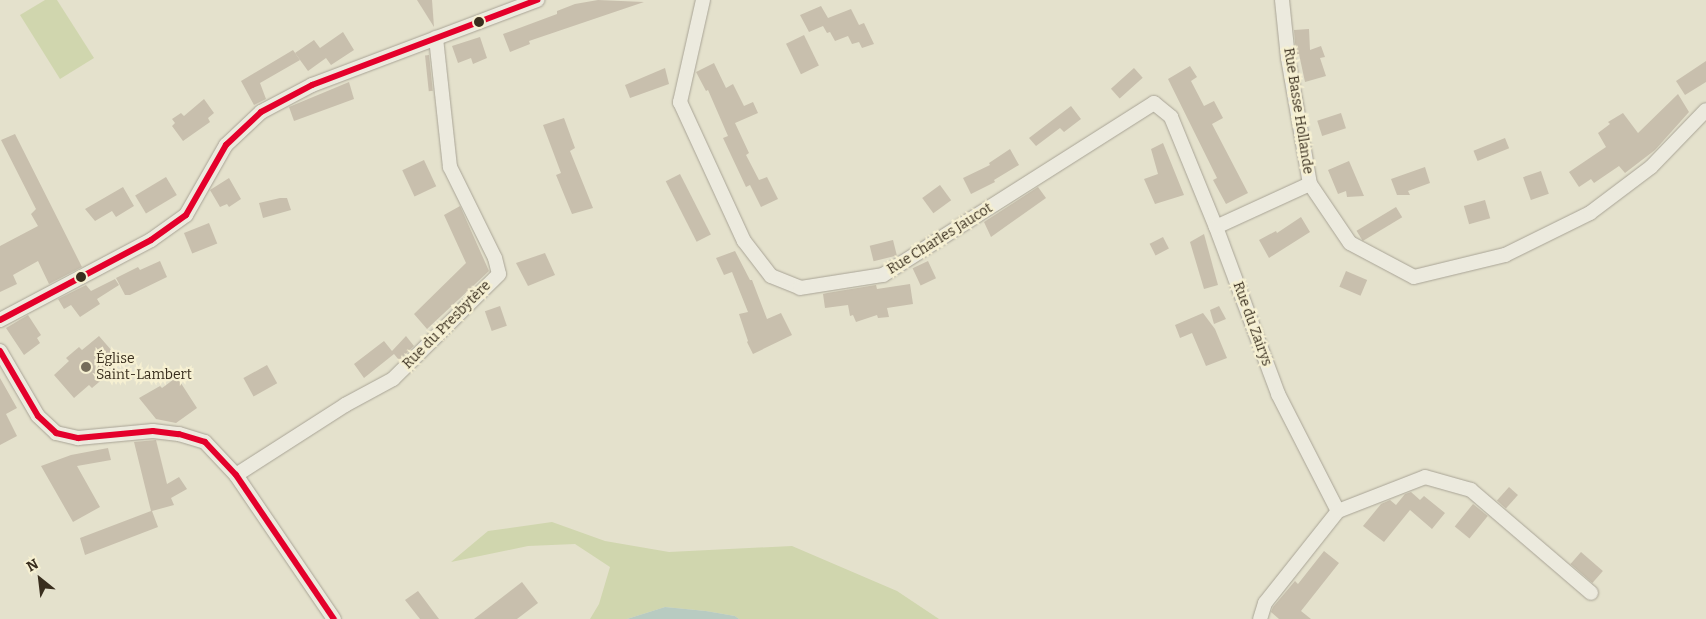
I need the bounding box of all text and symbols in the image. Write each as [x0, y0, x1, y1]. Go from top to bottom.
unlabelled marker [474, 17, 484, 27]
street label: Rue Basse Hollande [1280, 47, 1316, 175]
street label: Rue Charles Jaucot [884, 200, 996, 278]
unlabelled marker [76, 272, 86, 282]
street label: Rue du Presbytère [399, 277, 495, 373]
street label: Rue du Zairys [1229, 280, 1275, 368]
place label: Église Saint-Lambert [96, 351, 192, 384]
marker: Église Saint-Lambert [80, 361, 92, 373]
north arrow [15, 554, 65, 604]
text: N [24, 555, 41, 575]

